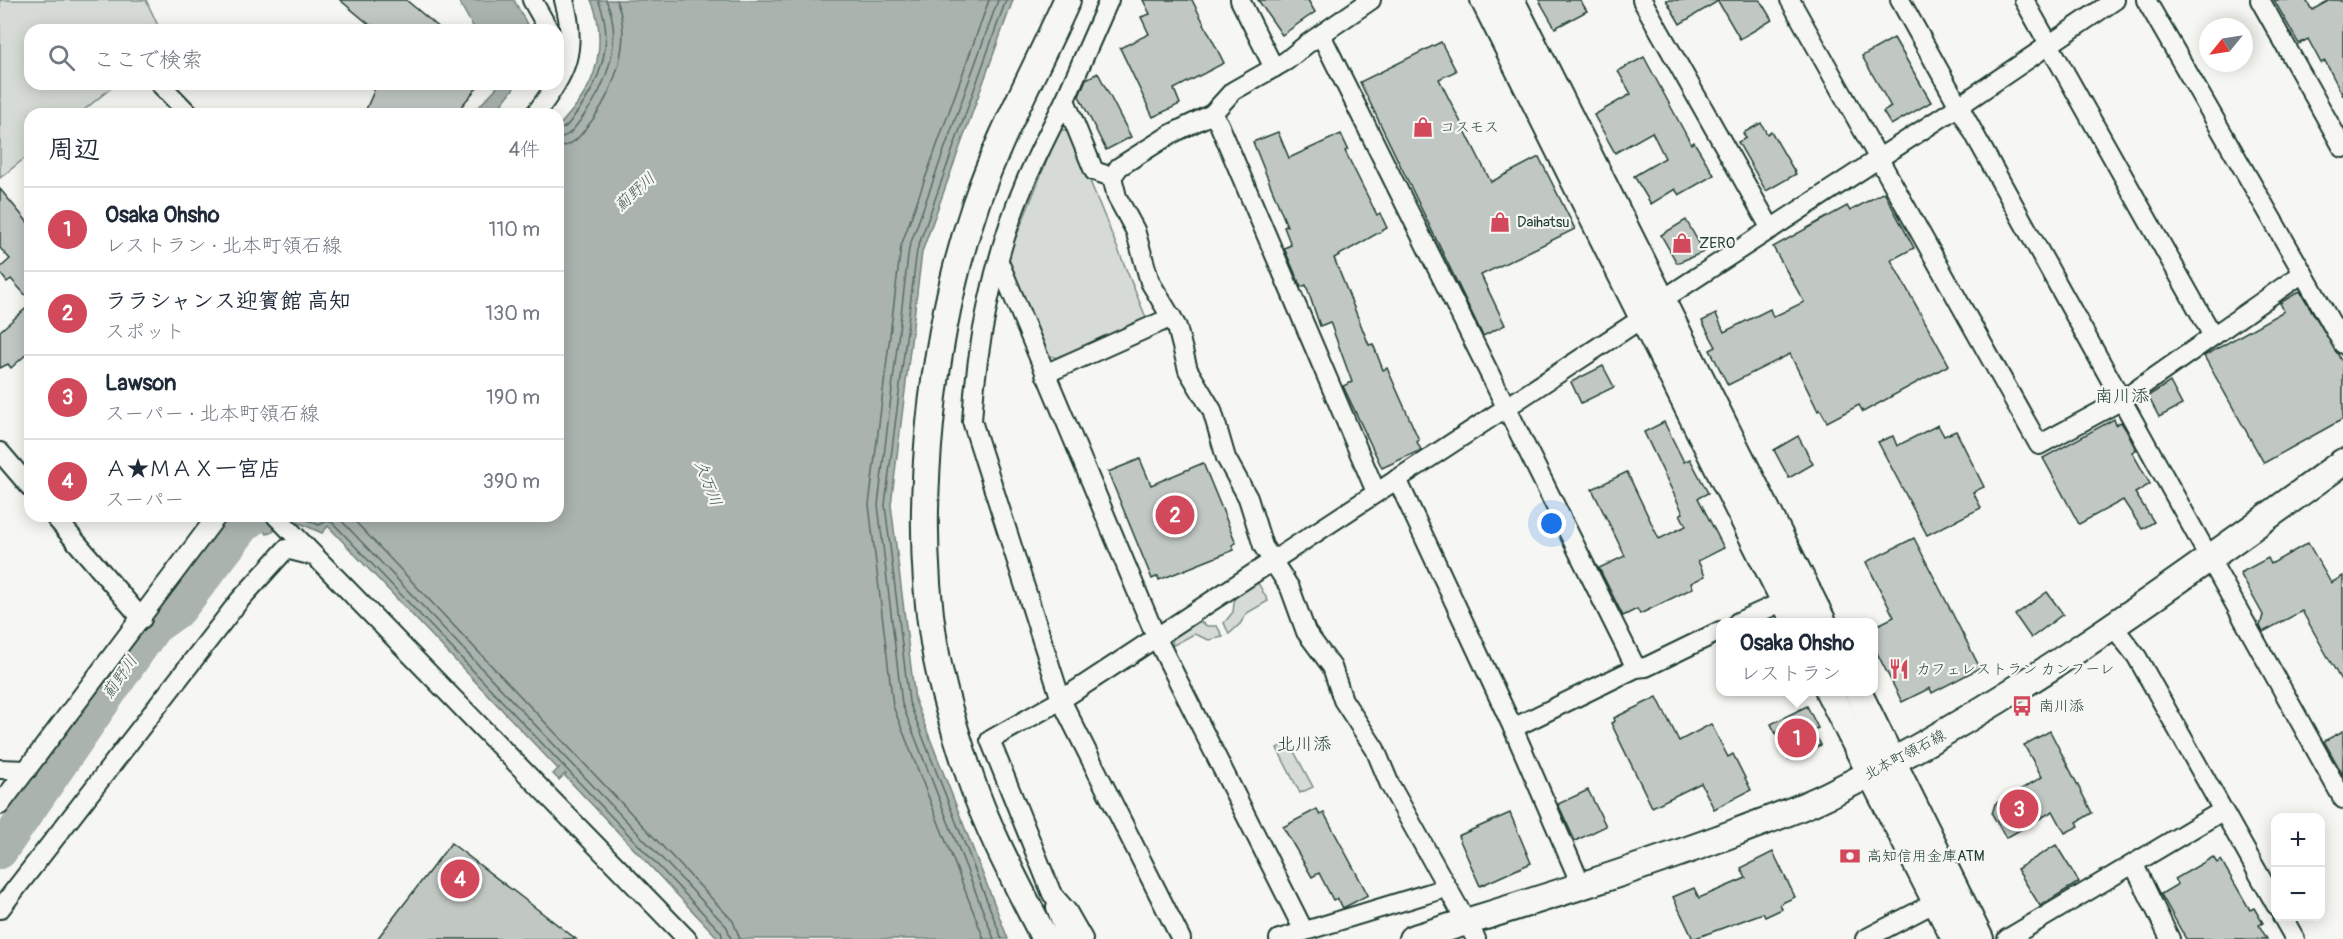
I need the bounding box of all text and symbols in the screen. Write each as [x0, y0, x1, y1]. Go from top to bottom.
north arrow [2199, 18, 2253, 72]
search box [24, 24, 564, 90]
icon: search [45, 41, 78, 74]
text: ここで検索 [93, 46, 203, 74]
shop icon: コスモス [1411, 115, 1435, 139]
place label: コスモス [1440, 118, 1499, 137]
text: 周辺 [48, 134, 100, 166]
text: 4件 [508, 137, 540, 162]
water label: 薊野川 [610, 169, 660, 215]
text: Osaka Ohsho [105, 201, 219, 229]
shop icon: Daihatsu [1488, 210, 1512, 234]
place label: Daihatsu [1517, 213, 1570, 232]
text: 1 [64, 217, 71, 242]
text: 110 m [489, 217, 540, 242]
shop icon: ZERO [1670, 231, 1694, 255]
text: レストラン · 北本町領石線 [105, 233, 342, 258]
place label: ZERO [1699, 234, 1735, 253]
text: ララシャンス迎賓館 高知 [105, 287, 351, 315]
text: 2 [62, 301, 73, 326]
text: 130 m [485, 301, 540, 326]
text: スポット [105, 319, 185, 344]
text: Lawson [105, 369, 176, 397]
text: 3 [62, 385, 73, 410]
text: 190 m [486, 385, 540, 410]
district label: 南川添 [2095, 385, 2150, 408]
text: スーパー · 北本町領石線 [105, 401, 319, 426]
text: Ａ★ＭＡＸ一宮店 [105, 455, 281, 483]
water label: 久万川 [690, 457, 726, 509]
text: 4 [62, 469, 73, 494]
text: 390 m [483, 469, 540, 494]
text: スーパー [105, 487, 184, 512]
pin: 2 [1156, 492, 1194, 538]
your location [1537, 509, 1566, 538]
popup [1716, 618, 1878, 696]
text: Osaka Ohsho [1740, 629, 1854, 657]
water label: 薊野川 [98, 652, 142, 702]
restaurant icon: カフェレストラン カンフーレ [1887, 657, 1911, 681]
place label: カフェレストラン カンフーレ [1916, 660, 2115, 679]
text: レストラン [1740, 661, 1841, 686]
bus stop icon: 南川添 [2010, 694, 2034, 718]
place label: 南川添 [2039, 697, 2084, 716]
pin: 1 [1778, 716, 1816, 760]
street label: 北本町領石線 [1861, 725, 1949, 785]
district label: 北川添 [1277, 733, 1332, 756]
pin: 3 [2000, 786, 2038, 832]
map controls [2271, 813, 2325, 921]
button: + [2271, 813, 2325, 867]
bank icon: 高知信用金庫ATM [1838, 844, 1862, 868]
place label: 高知信用金庫ATM [1867, 847, 1985, 866]
pin: 4 [440, 856, 480, 902]
button: − [2271, 867, 2325, 921]

